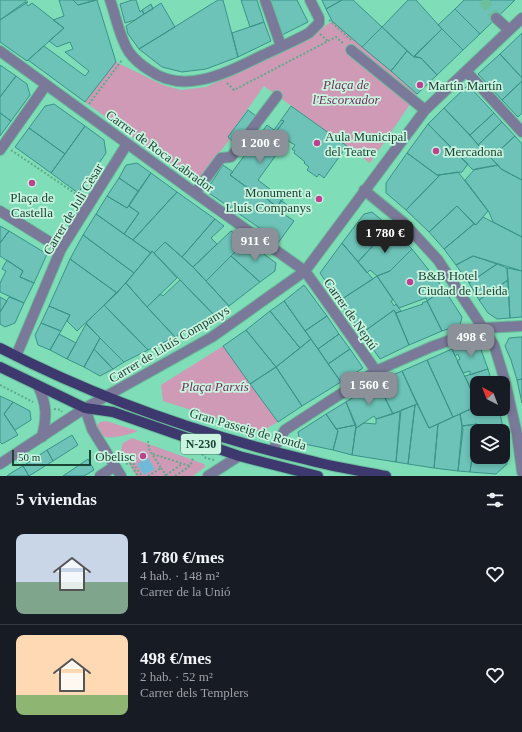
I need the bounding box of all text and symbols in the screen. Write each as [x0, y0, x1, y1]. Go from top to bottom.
park label: Plaça de l'Escorxador [312, 77, 380, 107]
place label: Martín Martín [428, 78, 503, 93]
marker: Martín Martín [415, 80, 425, 90]
street label: Carrer de Roca Labrador [103, 107, 217, 196]
place label: Aula Municipal del Teatre [325, 129, 407, 159]
pin: 1 200 € [223, 130, 297, 164]
text: 1 200 € [241, 135, 280, 150]
marker: Aula Municipal del Teatre [312, 138, 322, 148]
place label: Mercadona [444, 144, 503, 159]
marker: Mercadona [431, 146, 441, 156]
street label: Carrer de Juli Cèsar [40, 160, 106, 257]
marker: Plaça de Castella [27, 178, 37, 188]
place label: Monument a Lluís Companys [225, 185, 311, 215]
place label: Plaça de Castella [10, 190, 54, 220]
marker: Monument a Lluís Companys [314, 194, 324, 204]
pin: 1 780 € [348, 220, 422, 254]
text: 1 780 € [366, 225, 405, 240]
pin: 911 € [227, 228, 283, 262]
text: 911 € [241, 233, 269, 248]
place label: B&B Hotel Ciudad de Lleida [418, 268, 508, 298]
street label: Carrer de Neptú [321, 275, 381, 353]
marker: B&B Hotel Ciudad de Lleida [405, 277, 415, 287]
street label: Carrer de Lluís Companys [106, 302, 232, 386]
pin: 498 € [443, 324, 499, 358]
text: 498 € [456, 329, 486, 344]
pin: 1 560 € [332, 372, 406, 406]
north arrow [470, 376, 510, 416]
map controls [470, 376, 510, 464]
text: 1 560 € [350, 377, 389, 392]
park label: Plaça Parxís [180, 379, 249, 394]
street label: Gran Passeig de Ronda [188, 405, 308, 453]
button: layers [470, 424, 510, 464]
road number: N-230 [181, 434, 221, 454]
scale bar [12, 448, 91, 467]
place label: Obelisc [95, 449, 135, 464]
text: 50 m [18, 451, 40, 463]
marker: Obelisc [138, 451, 148, 461]
icon: filters [484, 489, 506, 511]
text: 5 viviendas [16, 490, 97, 509]
text: 1 780 €/mes [140, 548, 224, 567]
icon: home [48, 550, 96, 598]
icon: heart [484, 563, 506, 585]
text: 4 hab. · 148 m² [140, 568, 219, 583]
text: Carrer de la Unió [140, 584, 231, 599]
text: 498 €/mes [140, 649, 211, 668]
icon: home [48, 651, 96, 699]
icon: heart [484, 664, 506, 686]
text: 2 hab. · 52 m² [140, 669, 213, 684]
text: Carrer dels Templers [140, 685, 249, 700]

